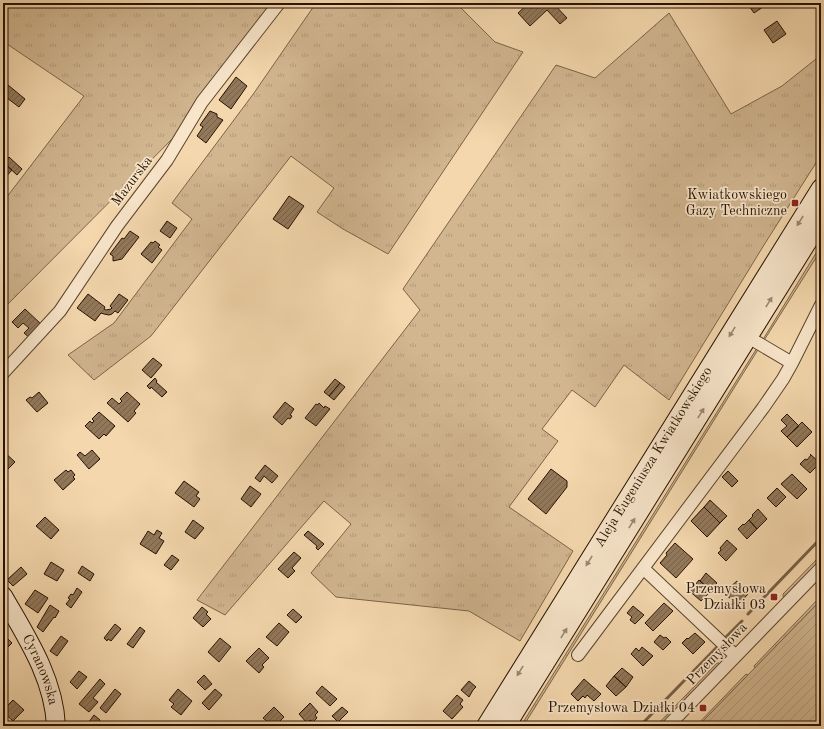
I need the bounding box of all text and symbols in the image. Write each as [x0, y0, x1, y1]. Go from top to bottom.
street label: Mazurska [109, 153, 155, 208]
place label: Kwiatkowskiego Gazy Techniczne [686, 188, 787, 218]
marker: Kwiatkowskiego Gazy Techniczne [790, 198, 800, 208]
one-way arrow [797, 215, 804, 227]
one-way arrow [766, 296, 773, 308]
one-way arrow [728, 326, 735, 338]
street label: Aleja Eugeniusza Kwiatkowskiego [592, 364, 715, 549]
one-way arrow [697, 408, 705, 418]
one-way arrow [629, 517, 636, 529]
one-way arrow [585, 556, 593, 566]
place label: Przemysłowa Działki 03 [686, 582, 766, 612]
marker: Przemysłowa Działki 03 [769, 592, 779, 602]
street label: Przemysłowa [684, 620, 750, 688]
one-way arrow [560, 628, 567, 639]
street label: Cyranowska [20, 632, 60, 706]
one-way arrow [517, 665, 524, 677]
place label: Przemysłowa Działki 04 [548, 701, 695, 715]
marker: Przemysłowa Działki 04 [698, 703, 708, 713]

